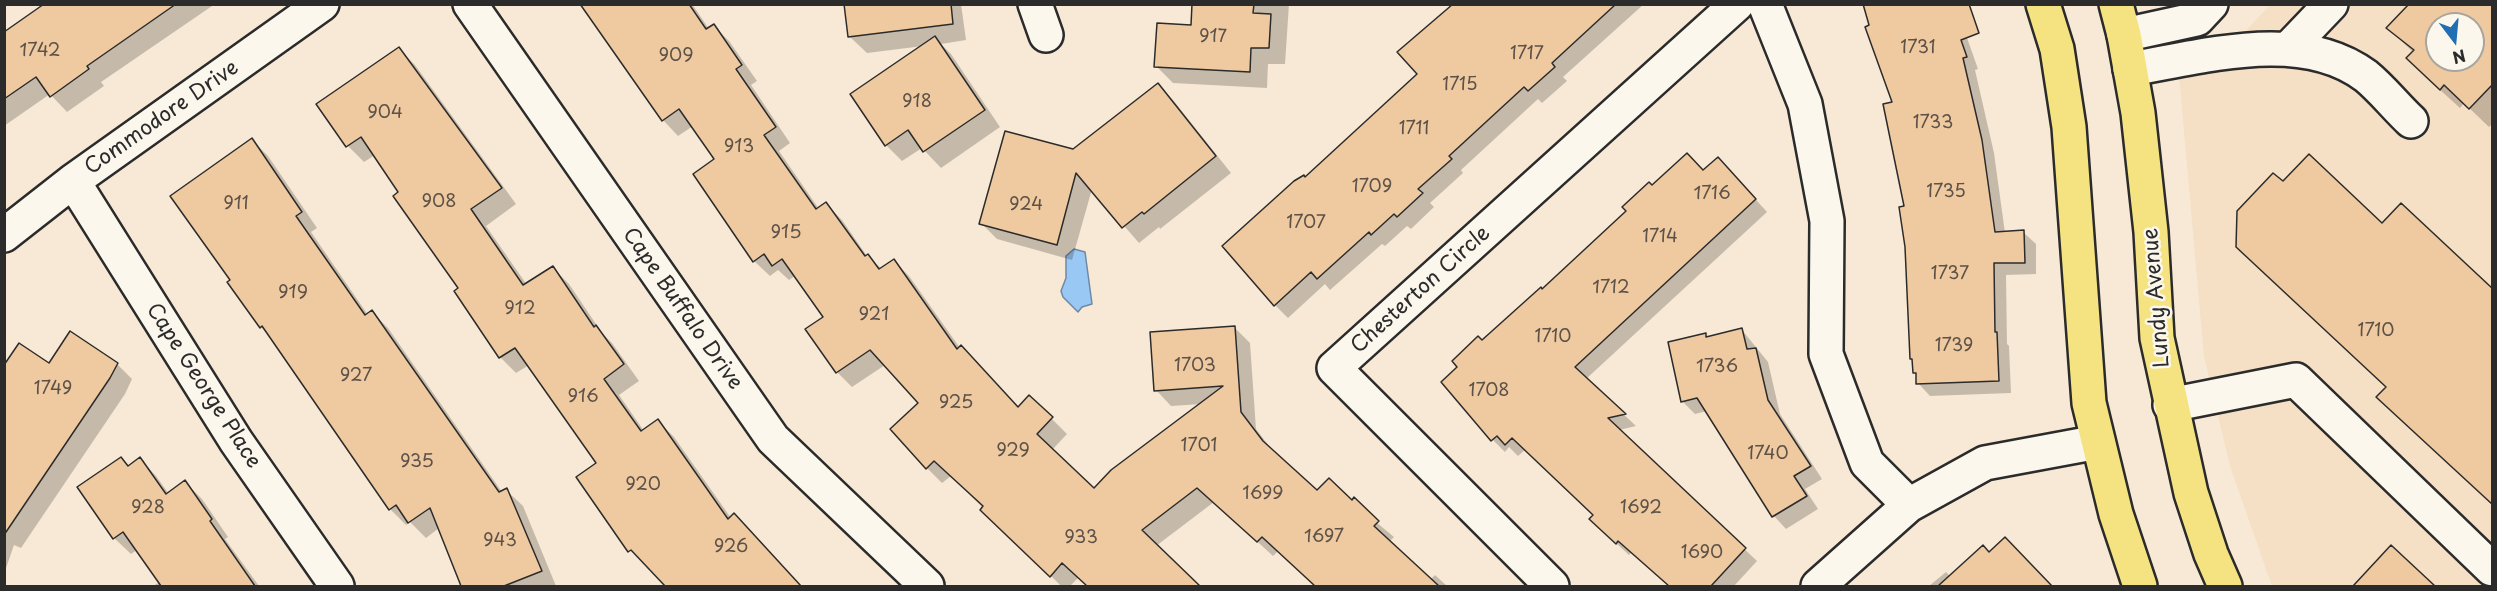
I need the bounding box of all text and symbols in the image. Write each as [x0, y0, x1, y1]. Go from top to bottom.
north arrow [2425, 12, 2485, 72]
house number: 917 [1199, 26, 1227, 48]
house number: 1731 [1900, 37, 1936, 59]
house number: 1742 [19, 40, 61, 62]
house number: 1717 [1510, 43, 1544, 65]
text: N [2450, 44, 2469, 71]
house number: 909 [659, 45, 693, 67]
street label: Commodore Drive [80, 55, 244, 181]
house number: 1715 [1442, 74, 1478, 96]
house number: 918 [902, 91, 932, 113]
house number: 904 [367, 102, 403, 124]
house number: 1733 [1913, 112, 1953, 134]
house number: 1711 [1399, 118, 1429, 140]
house number: 913 [724, 136, 754, 158]
house number: 1709 [1352, 176, 1392, 198]
house number: 1735 [1926, 181, 1966, 203]
house number: 1716 [1693, 183, 1731, 205]
house number: 908 [422, 191, 456, 213]
house number: 911 [223, 193, 249, 215]
house number: 924 [1009, 194, 1043, 216]
house number: 1707 [1286, 212, 1326, 234]
street label: Chesterton Circle [1346, 221, 1496, 359]
house number: 915 [771, 222, 801, 244]
street label: Cape Buffalo Drive [617, 223, 747, 395]
house number: 1714 [1642, 226, 1678, 248]
street label: Lundy Avenue [2138, 227, 2176, 369]
house number: 1737 [1931, 263, 1969, 285]
house number: 1712 [1592, 277, 1630, 299]
house number: 919 [278, 282, 308, 304]
house number: 912 [504, 298, 536, 320]
street label: Cape George Place [140, 299, 266, 473]
house number: 921 [859, 304, 889, 326]
house number: 1710 [2358, 320, 2394, 342]
house number: 1710 [1535, 326, 1571, 348]
house number: 1739 [1935, 335, 1973, 357]
house number: 1703 [1174, 355, 1216, 377]
house number: 1736 [1696, 356, 1738, 378]
house number: 927 [340, 365, 372, 387]
house number: 1749 [34, 378, 72, 400]
house number: 1708 [1468, 380, 1510, 402]
house number: 916 [567, 386, 599, 408]
house number: 925 [939, 392, 973, 414]
house number: 1701 [1181, 435, 1217, 457]
house number: 929 [996, 440, 1030, 462]
house number: 1740 [1747, 443, 1789, 465]
house number: 935 [400, 451, 434, 473]
house number: 920 [625, 474, 661, 496]
house number: 1699 [1242, 483, 1284, 505]
house number: 928 [131, 497, 165, 519]
house number: 1692 [1620, 497, 1662, 519]
house number: 1697 [1304, 526, 1344, 548]
house number: 933 [1064, 527, 1098, 549]
house number: 943 [483, 530, 517, 552]
house number: 926 [714, 536, 748, 558]
house number: 1690 [1681, 542, 1723, 564]

